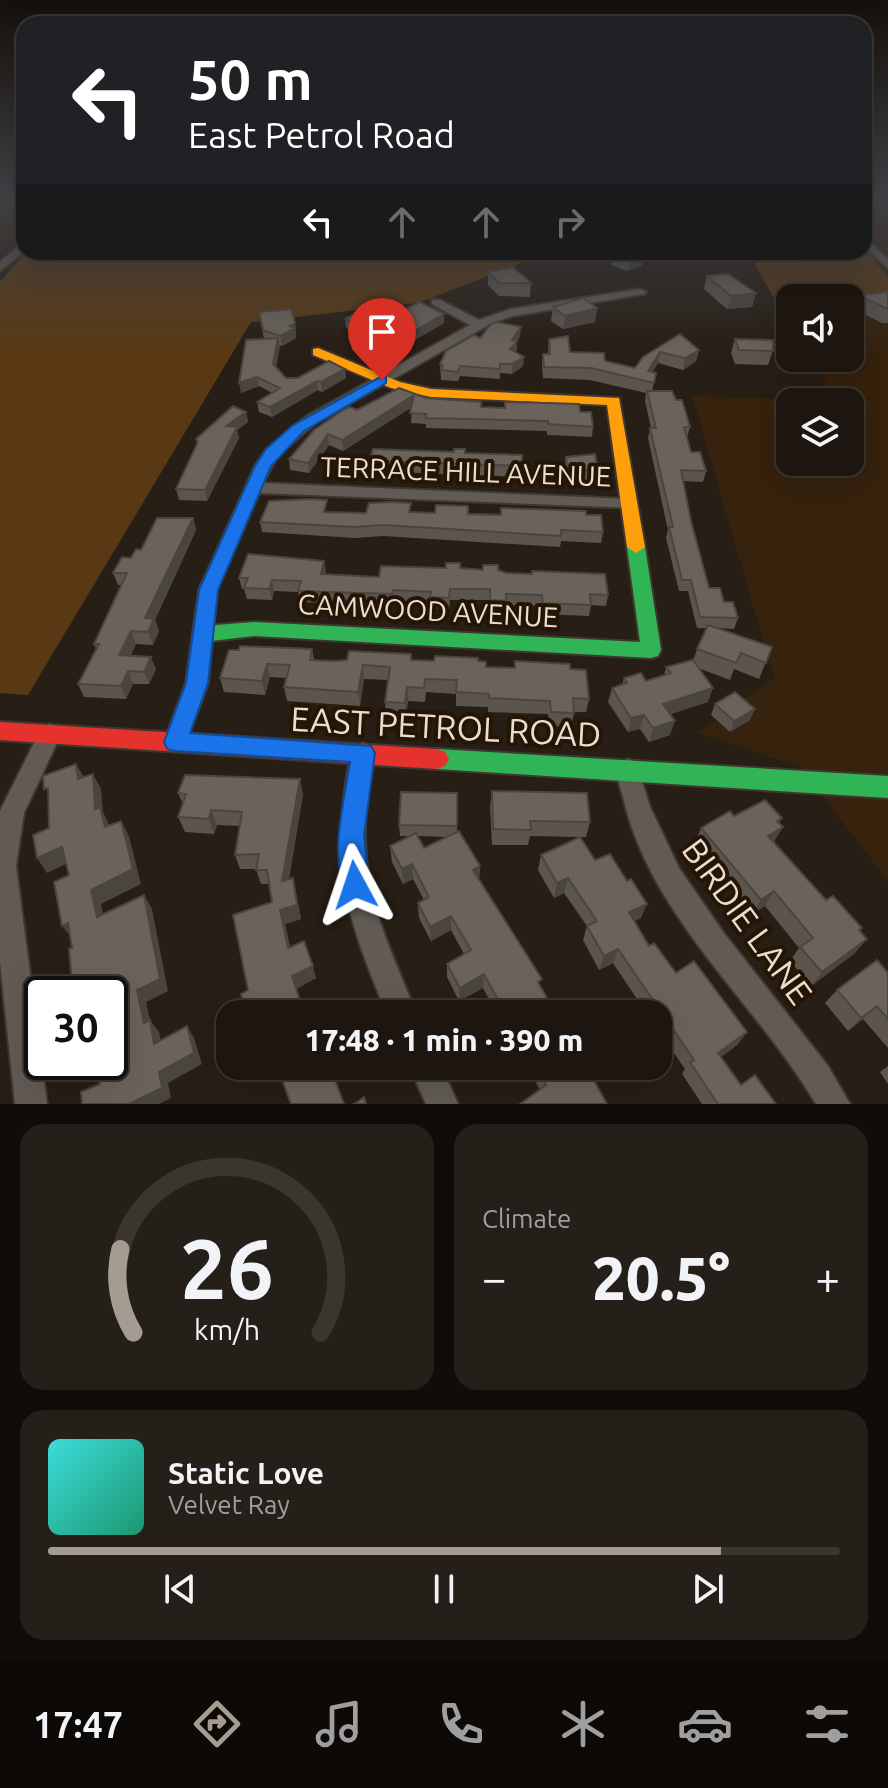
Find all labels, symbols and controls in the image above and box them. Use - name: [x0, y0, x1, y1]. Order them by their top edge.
- icon: left: [56, 48, 160, 152]
- text: 50 m: [188, 48, 313, 111]
- text: East Petrol Road: [188, 114, 455, 155]
- icon: left: [296, 200, 340, 244]
- icon: ahead: [380, 200, 424, 244]
- icon: ahead: [464, 200, 508, 244]
- icon: right: [548, 200, 592, 244]
- map controls: [776, 284, 864, 476]
- button: sound: [776, 284, 864, 372]
- pin: [348, 298, 416, 380]
- icon: arrive: [360, 310, 404, 354]
- button: layers: [776, 388, 864, 476]
- street label: TERRACE HILL AVENUE: [320, 450, 612, 492]
- street label: CAMWOOD AVENUE: [297, 588, 559, 632]
- street label: EAST PETROL ROAD: [290, 699, 602, 753]
- street label: BIRDIE LANE: [675, 831, 821, 1011]
- position arrow: [313, 843, 397, 927]
- speed limit sign: 30: [24, 976, 128, 1080]
- text: 17:48 · 1 min · 390 m: [305, 1023, 583, 1057]
- text: Climate: [482, 1204, 571, 1233]
- text: 26: [180, 1221, 274, 1315]
- text: 20.5°: [592, 1244, 730, 1311]
- text: −: [482, 1253, 507, 1302]
- text: +: [815, 1253, 840, 1302]
- text: km/h: [194, 1313, 260, 1345]
- text: Static Love: [168, 1456, 324, 1490]
- text: Velvet Ray: [168, 1490, 290, 1519]
- icon: previous: [158, 1567, 202, 1611]
- icon: pause: [422, 1567, 466, 1611]
- icon: next: [686, 1567, 730, 1611]
- icon: directions: [189, 1696, 245, 1752]
- icon: music: [311, 1696, 367, 1752]
- icon: phone: [433, 1696, 489, 1752]
- icon: climate: [555, 1696, 611, 1752]
- icon: car: [677, 1696, 733, 1752]
- icon: filters: [799, 1696, 855, 1752]
- text: 17:47: [33, 1704, 123, 1745]

